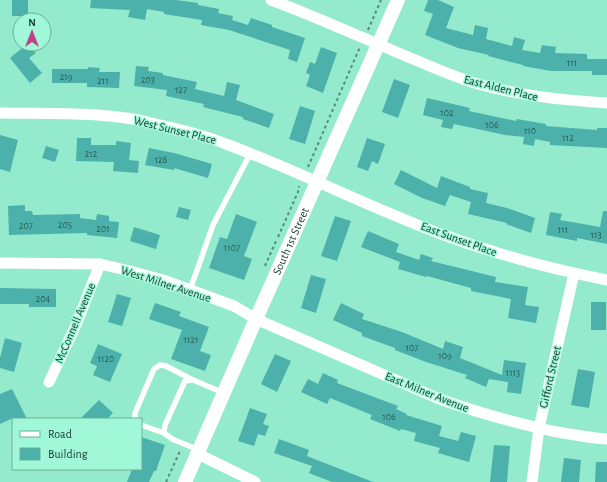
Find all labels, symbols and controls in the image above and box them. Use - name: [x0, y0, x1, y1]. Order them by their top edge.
- north arrow: [12, 12, 52, 52]
- text: N: [28, 17, 36, 28]
- house number: 111: [567, 58, 577, 68]
- house number: 219: [60, 72, 73, 82]
- street label: East Alden Place: [463, 73, 539, 103]
- house number: 203: [141, 75, 155, 85]
- house number: 211: [97, 76, 109, 86]
- house number: 127: [175, 85, 187, 95]
- house number: 102: [440, 108, 454, 118]
- street label: West Sunset Place: [133, 114, 217, 146]
- house number: 106: [485, 120, 499, 130]
- house number: 110: [524, 126, 536, 136]
- house number: 112: [562, 133, 574, 143]
- house number: 212: [85, 149, 98, 159]
- house number: 128: [155, 155, 168, 165]
- street label: South 1st Street: [270, 206, 311, 277]
- house number: 205: [58, 220, 72, 230]
- street label: East Sunset Place: [419, 220, 499, 258]
- house number: 207: [19, 221, 33, 231]
- house number: 201: [96, 224, 110, 234]
- house number: 111: [558, 225, 568, 235]
- house number: 113: [591, 230, 602, 240]
- house number: 1107: [224, 243, 240, 253]
- street label: West Milner Avenue: [120, 264, 212, 304]
- street label: McConnell Avenue: [53, 281, 97, 365]
- house number: 204: [36, 294, 51, 304]
- house number: 1121: [184, 335, 198, 345]
- house number: 107: [406, 343, 418, 353]
- street label: Gifford Street: [537, 345, 563, 409]
- house number: 109: [438, 351, 452, 361]
- house number: 1120: [98, 354, 114, 364]
- house number: 1113: [506, 368, 520, 378]
- street label: East Milner Avenue: [383, 370, 471, 414]
- house number: 106: [382, 412, 396, 422]
- legend: [12, 418, 142, 470]
- text: Road: [48, 428, 72, 440]
- text: Building: [48, 448, 88, 460]

